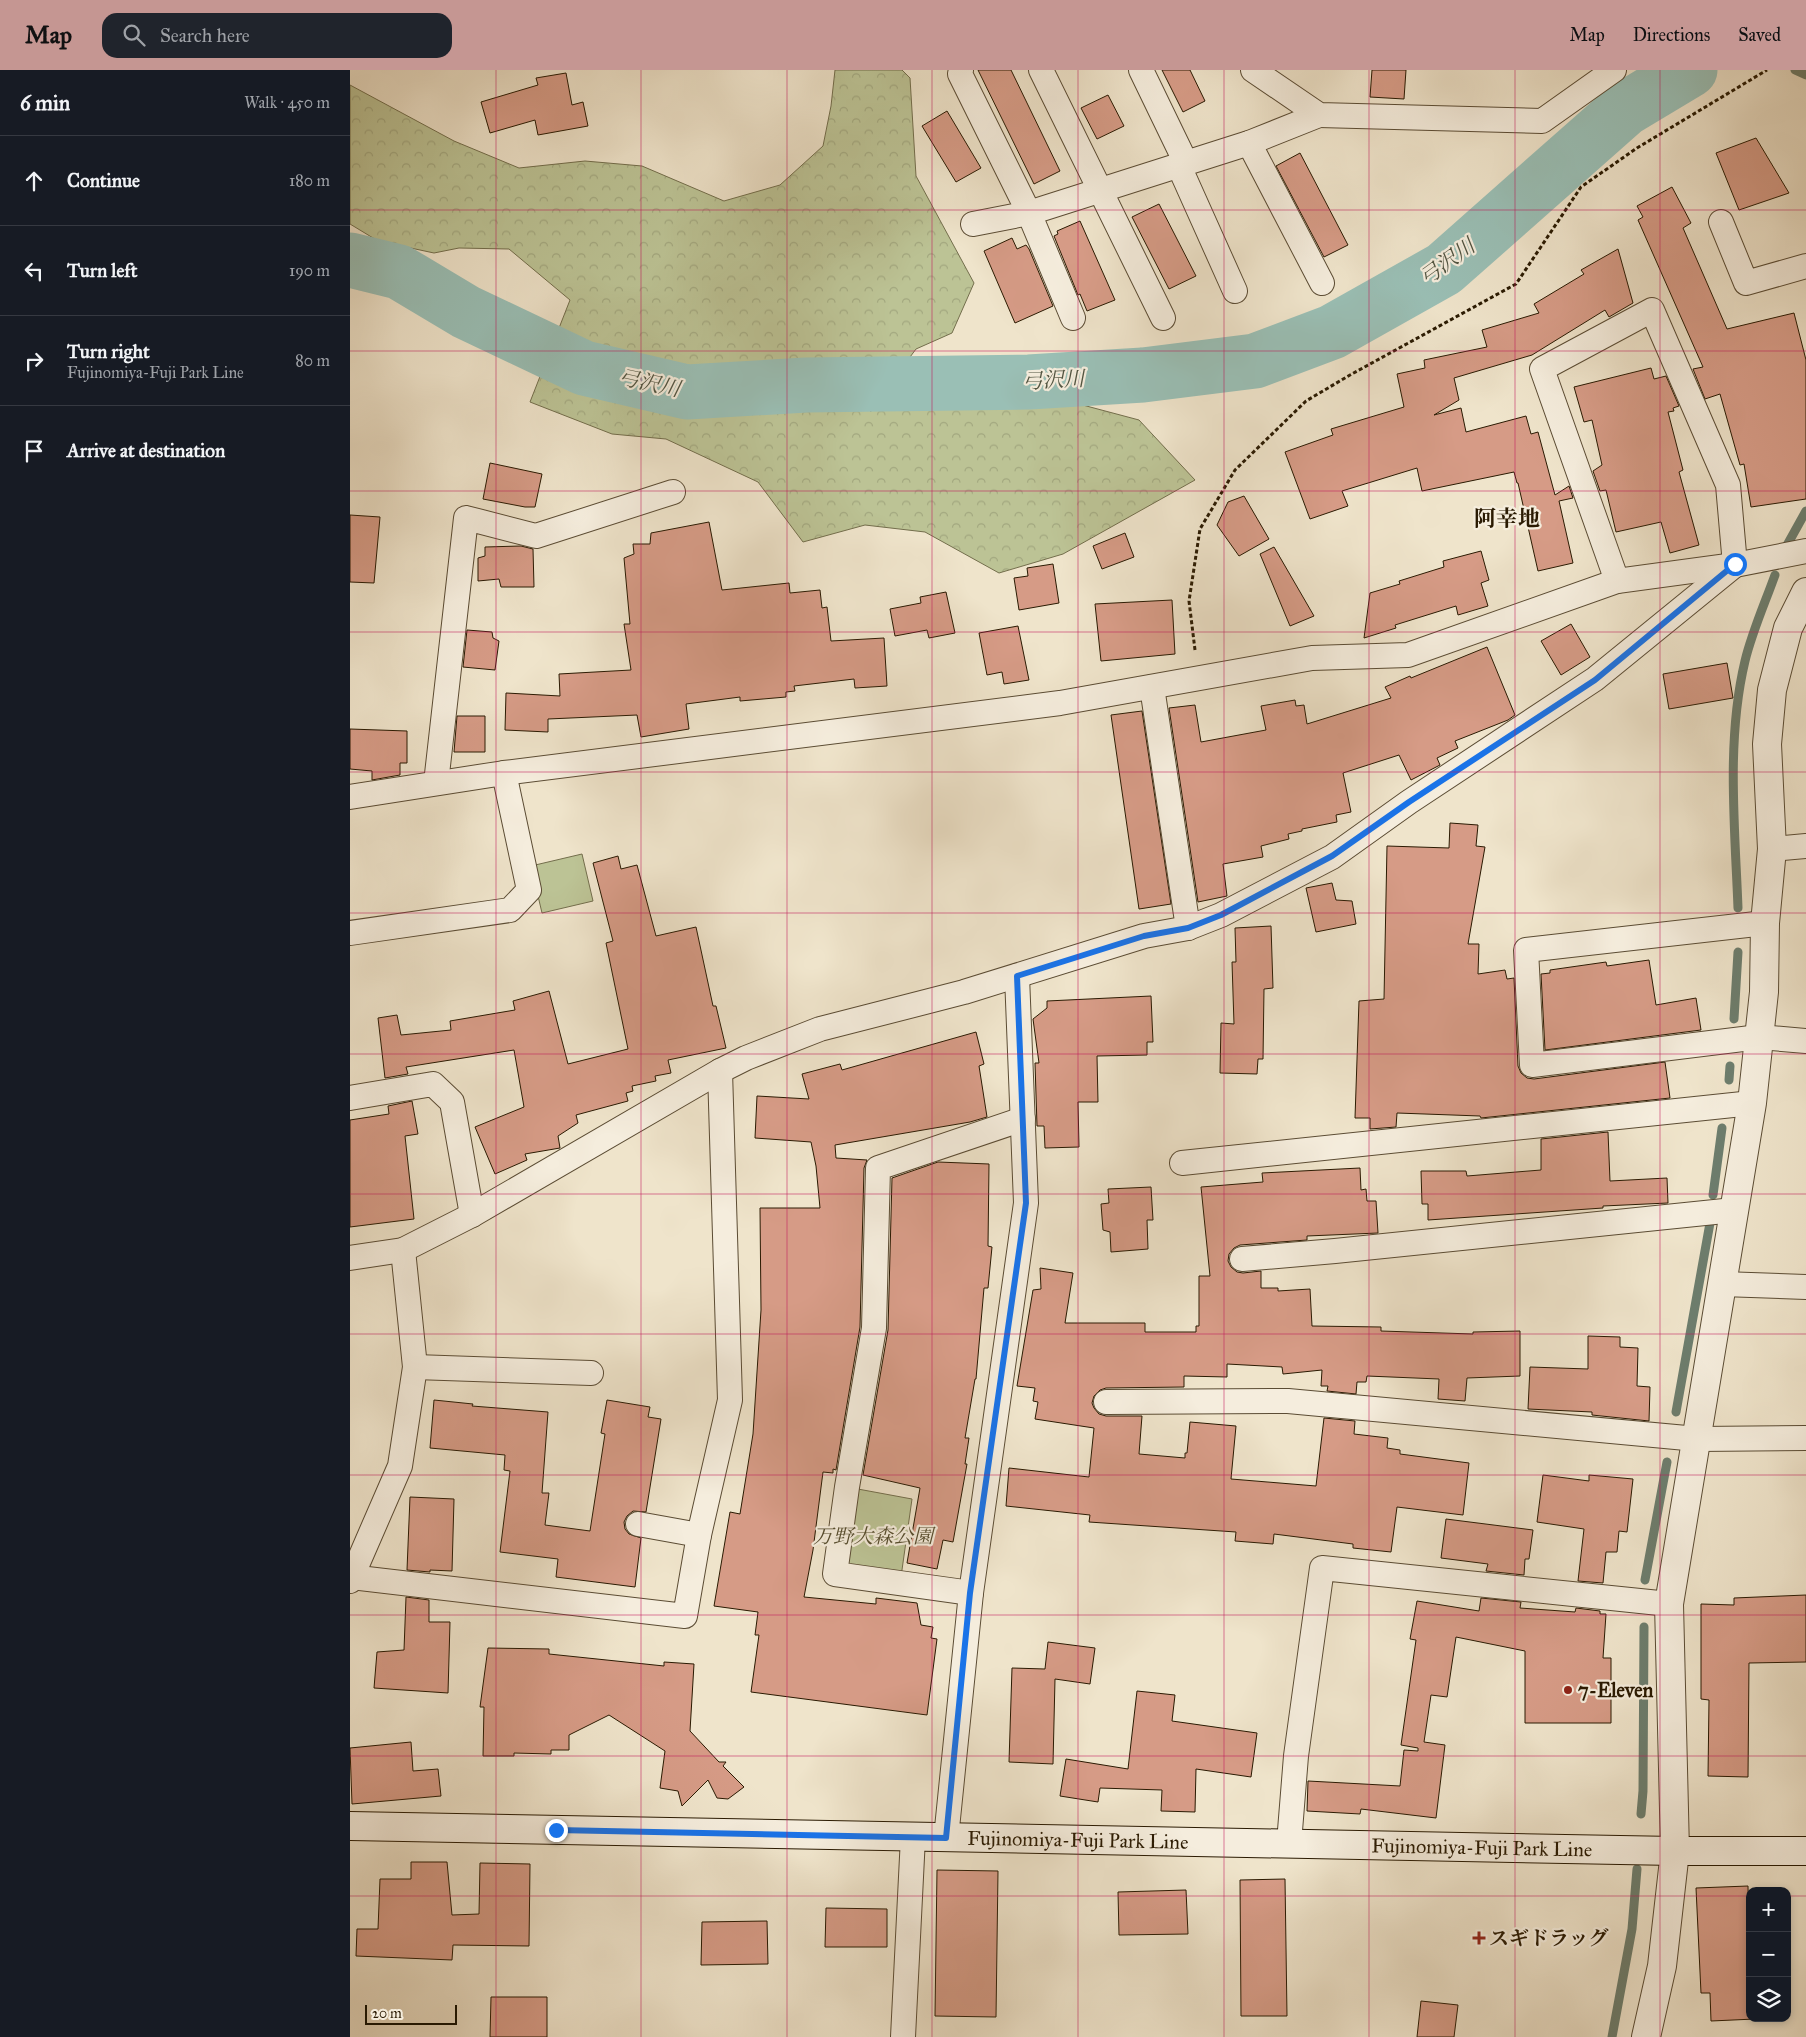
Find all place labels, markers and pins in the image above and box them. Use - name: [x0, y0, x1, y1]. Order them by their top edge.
- place label: 7-Eleven: [1578, 1678, 1653, 1702]
- marker: 7-Eleven: [1562, 1684, 1574, 1696]
- place label: スギドラッグ: [1489, 1926, 1609, 1950]
- marker: スギドラッグ: [1473, 1932, 1485, 1944]

